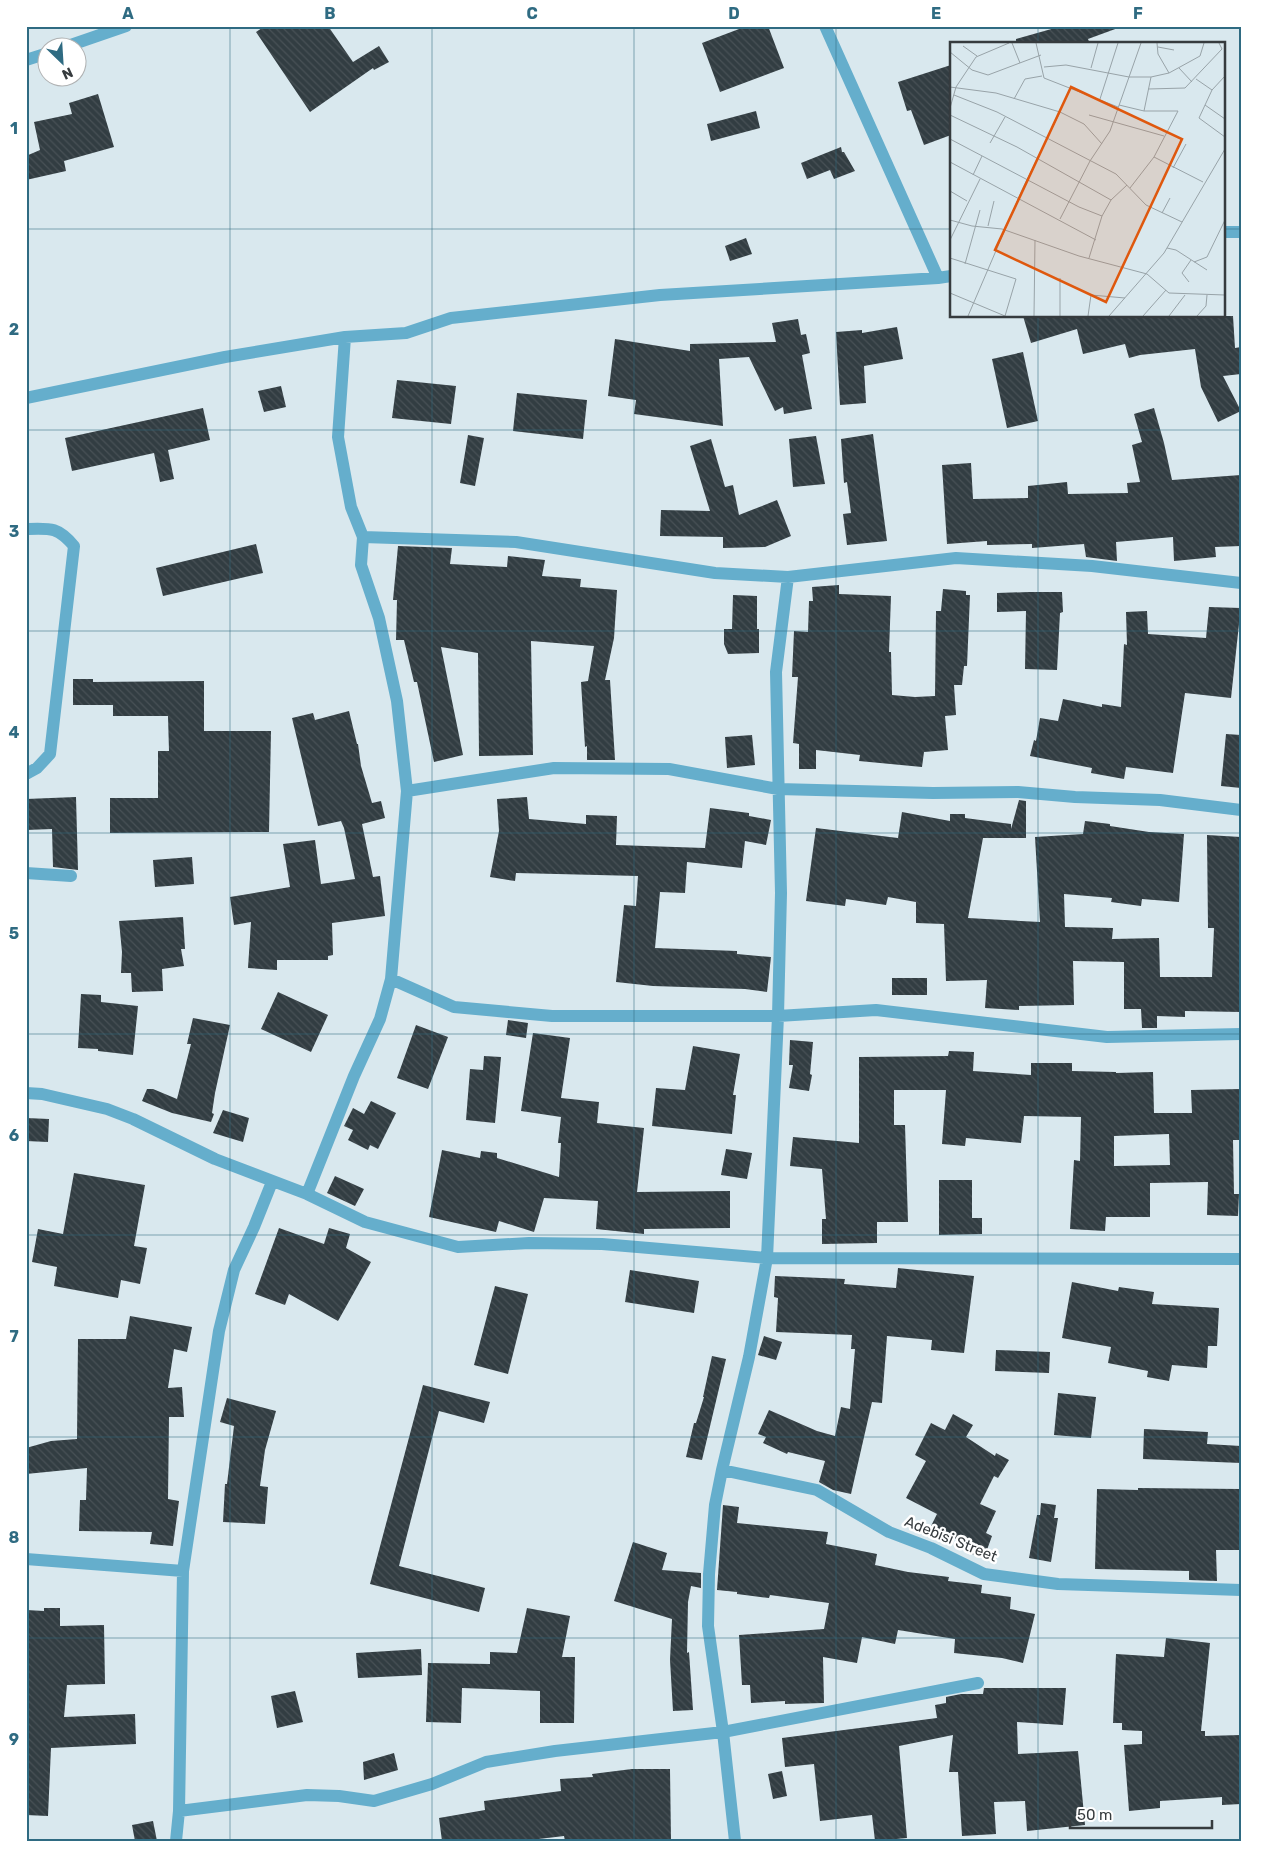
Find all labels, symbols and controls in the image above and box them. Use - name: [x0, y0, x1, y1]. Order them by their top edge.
- text: A: [122, 4, 134, 23]
- text: B: [324, 4, 336, 23]
- text: C: [526, 4, 538, 23]
- text: D: [728, 4, 740, 23]
- text: E: [931, 4, 941, 23]
- text: F: [1133, 4, 1143, 23]
- north arrow: [38, 38, 88, 88]
- inset map: [950, 42, 1224, 318]
- text: N: [59, 63, 75, 83]
- text: 1: [10, 119, 18, 138]
- text: 2: [9, 320, 19, 339]
- text: 3: [9, 522, 19, 541]
- text: 4: [9, 723, 20, 742]
- text: 5: [9, 924, 19, 943]
- text: 6: [9, 1126, 19, 1145]
- text: 7: [9, 1327, 19, 1346]
- street label: Adebisi Street: [902, 1512, 1000, 1566]
- text: 8: [9, 1528, 20, 1547]
- text: 9: [9, 1730, 19, 1749]
- scale bar: [1070, 1797, 1212, 1829]
- text: 50 m: [1077, 1806, 1112, 1824]

